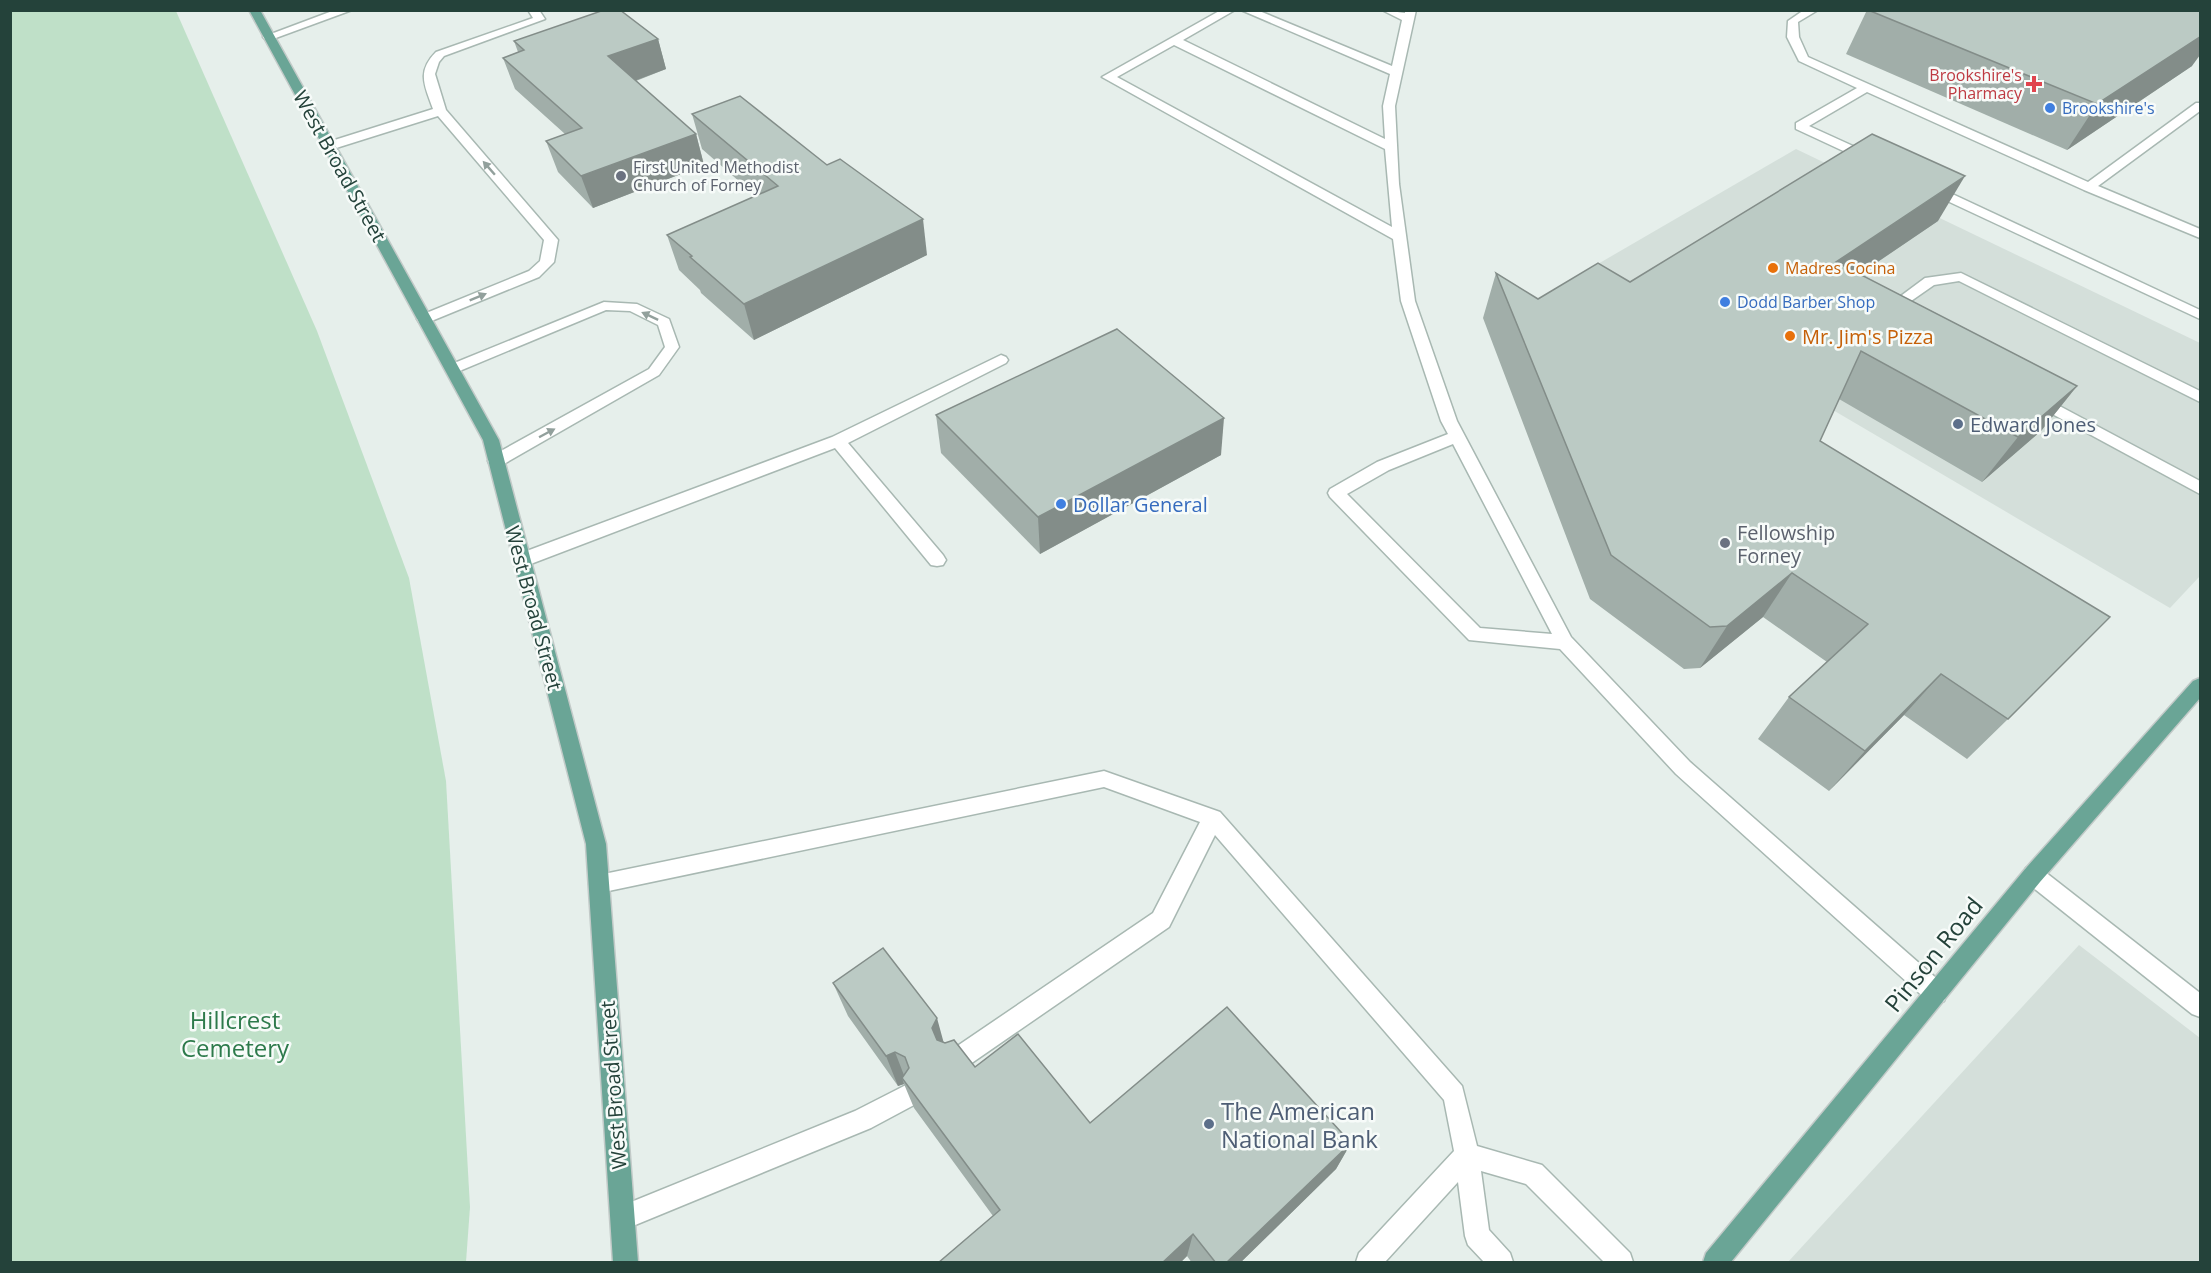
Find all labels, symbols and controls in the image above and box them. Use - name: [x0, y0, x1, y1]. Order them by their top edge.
- place label: Brookshire's Pharmacy: [1929, 64, 2023, 104]
- marker: Brookshire's Pharmacy: [2027, 77, 2041, 91]
- street label: West Broad Street: [287, 86, 393, 246]
- place label: Brookshire's: [2062, 97, 2155, 119]
- marker: Brookshire's: [2043, 101, 2057, 115]
- place label: First United Methodist Church of Forney: [633, 156, 799, 196]
- one-way arrow: [483, 160, 496, 176]
- marker: First United Methodist Church of Forney: [614, 169, 628, 183]
- place label: Madres Cocina: [1785, 257, 1895, 279]
- marker: Madres Cocina: [1766, 261, 1780, 275]
- place label: Dodd Barber Shop: [1737, 291, 1875, 313]
- one-way arrow: [469, 292, 487, 301]
- marker: Dodd Barber Shop: [1718, 295, 1732, 309]
- one-way arrow: [641, 311, 658, 320]
- place label: Mr. Jim's Pizza: [1802, 323, 1934, 350]
- marker: Mr. Jim's Pizza: [1783, 329, 1797, 343]
- place label: Edward Jones: [1970, 411, 2096, 438]
- marker: Edward Jones: [1951, 417, 1965, 431]
- one-way arrow: [539, 428, 556, 438]
- place label: Dollar General: [1073, 491, 1208, 518]
- marker: Dollar General: [1054, 497, 1068, 511]
- place label: Fellowship Forney: [1737, 519, 1835, 569]
- street label: West Broad Street: [499, 523, 569, 693]
- marker: Fellowship Forney: [1718, 536, 1732, 550]
- street label: Pinson Road: [1876, 889, 1990, 1019]
- street label: West Broad Street: [594, 1000, 632, 1170]
- park label: Hillcrest Cemetery: [181, 1003, 290, 1064]
- place label: The American National Bank: [1221, 1094, 1378, 1155]
- marker: The American National Bank: [1202, 1117, 1216, 1131]

